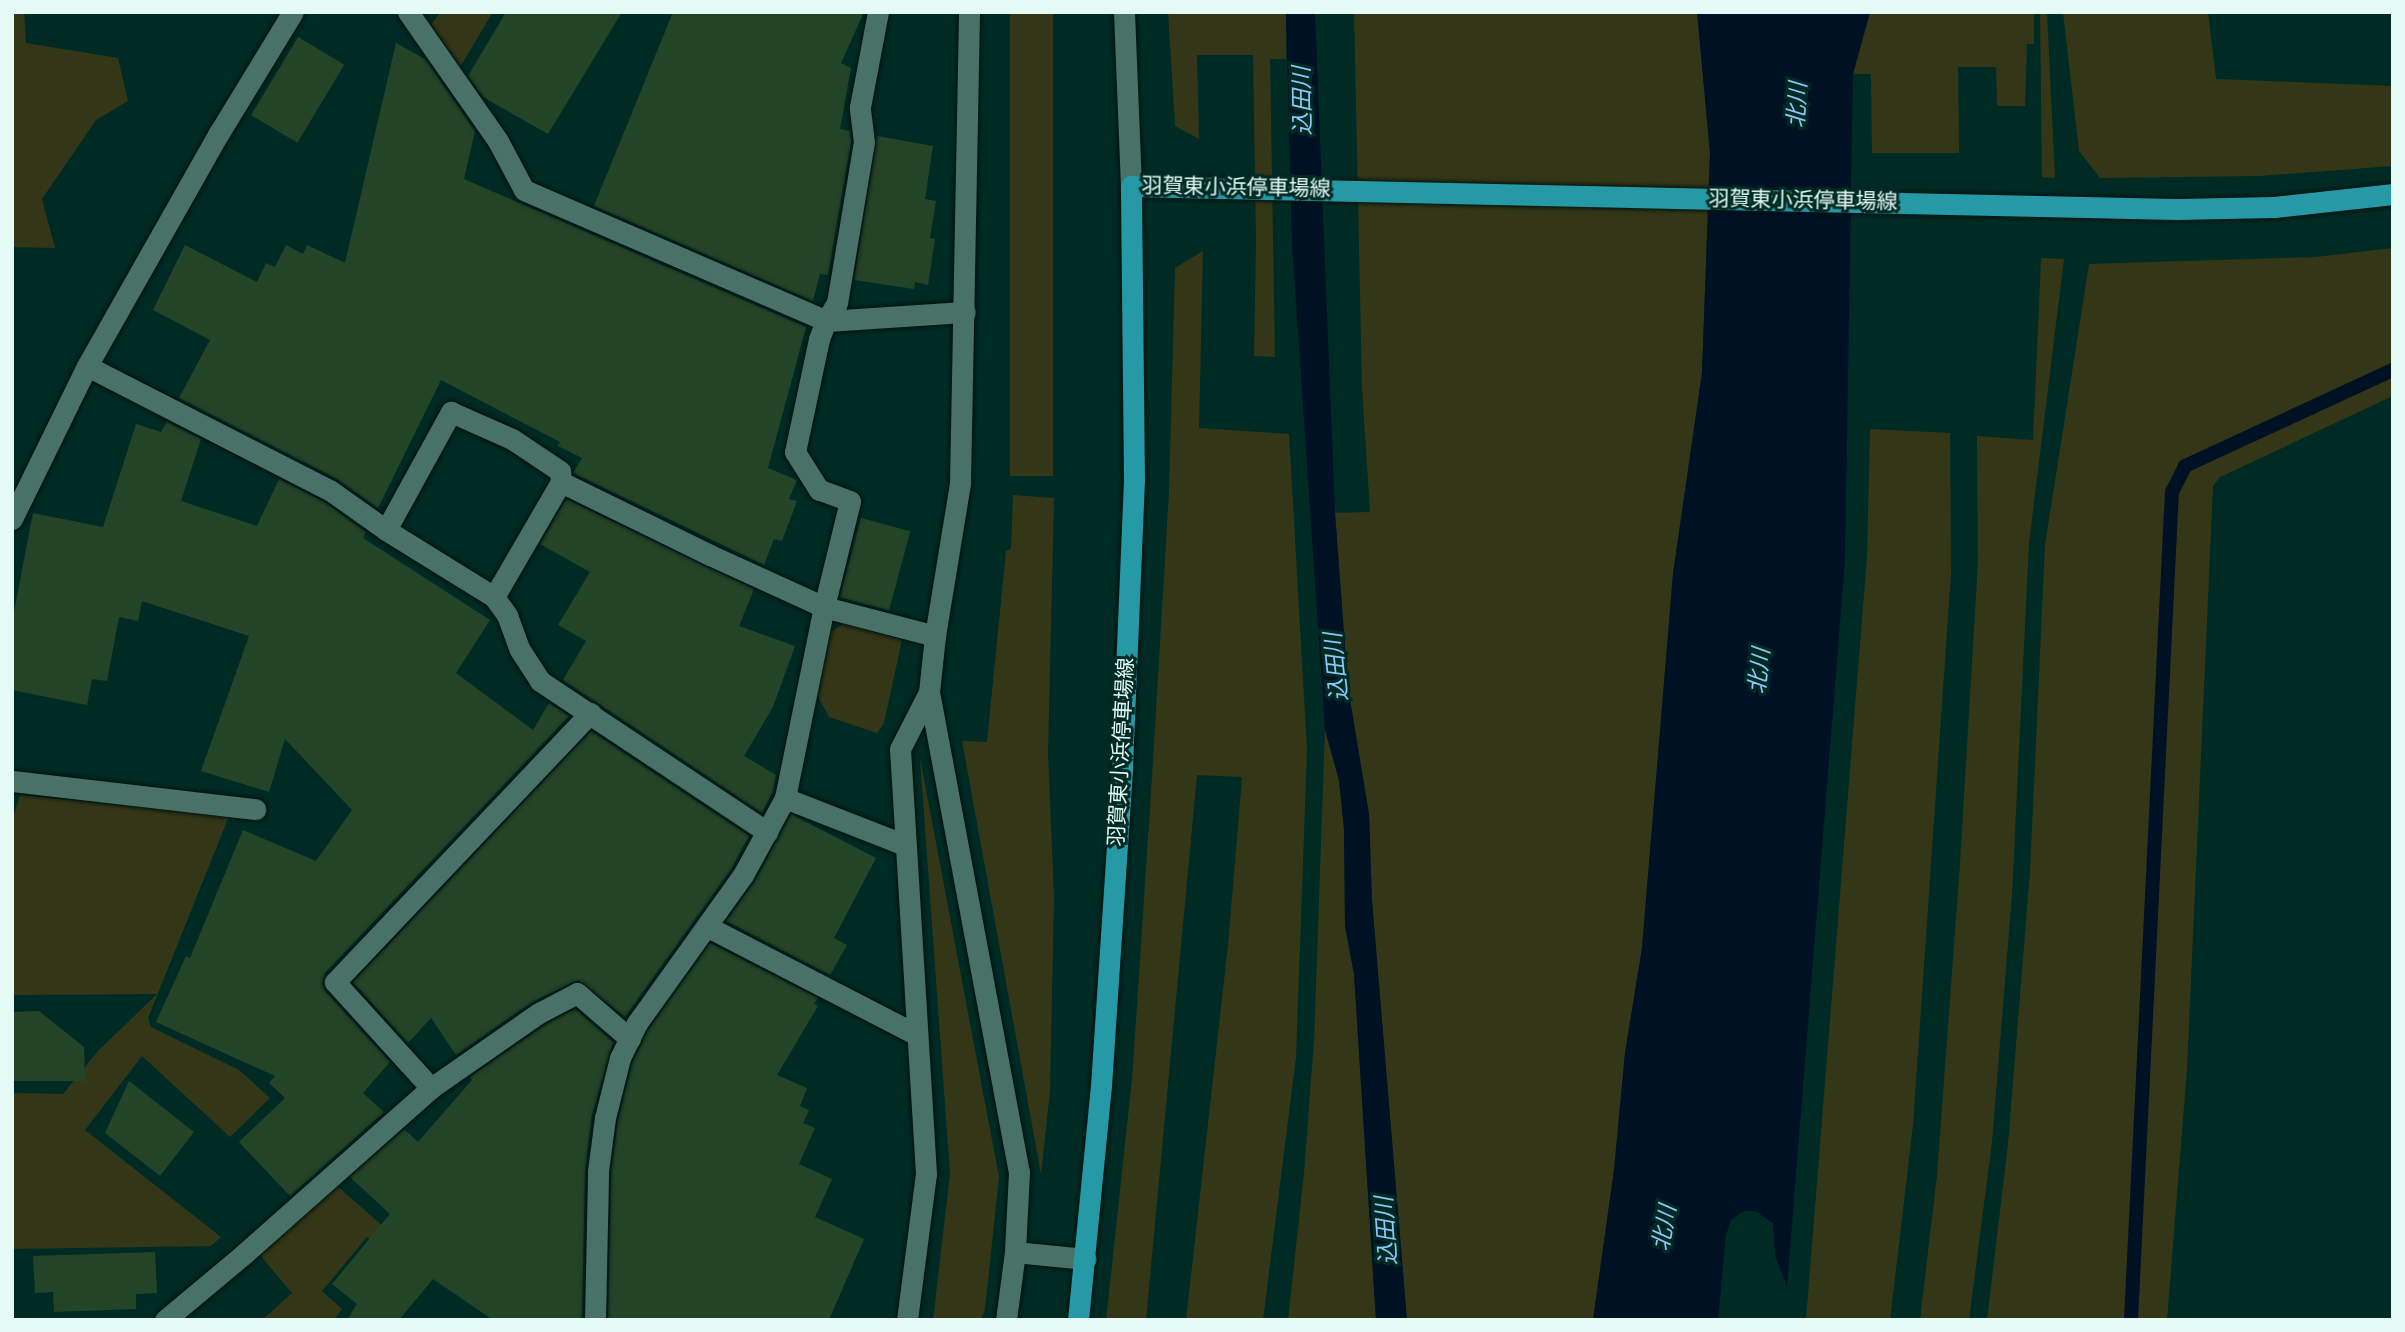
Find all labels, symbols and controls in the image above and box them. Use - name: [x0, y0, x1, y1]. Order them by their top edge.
- water label: 込田川: [1288, 66, 1316, 136]
- water label: 北川: [1782, 81, 1812, 129]
- street label: 羽賀東小浜停車場線: [1141, 173, 1331, 201]
- street label: 羽賀東小浜停車場線: [1708, 186, 1898, 214]
- water label: 込田川: [1319, 631, 1353, 703]
- water label: 北川: [1743, 647, 1775, 695]
- street label: 羽賀東小浜停車場線: [1103, 657, 1139, 847]
- water label: 込田川: [1370, 1196, 1402, 1266]
- water label: 北川: [1646, 1203, 1682, 1253]

